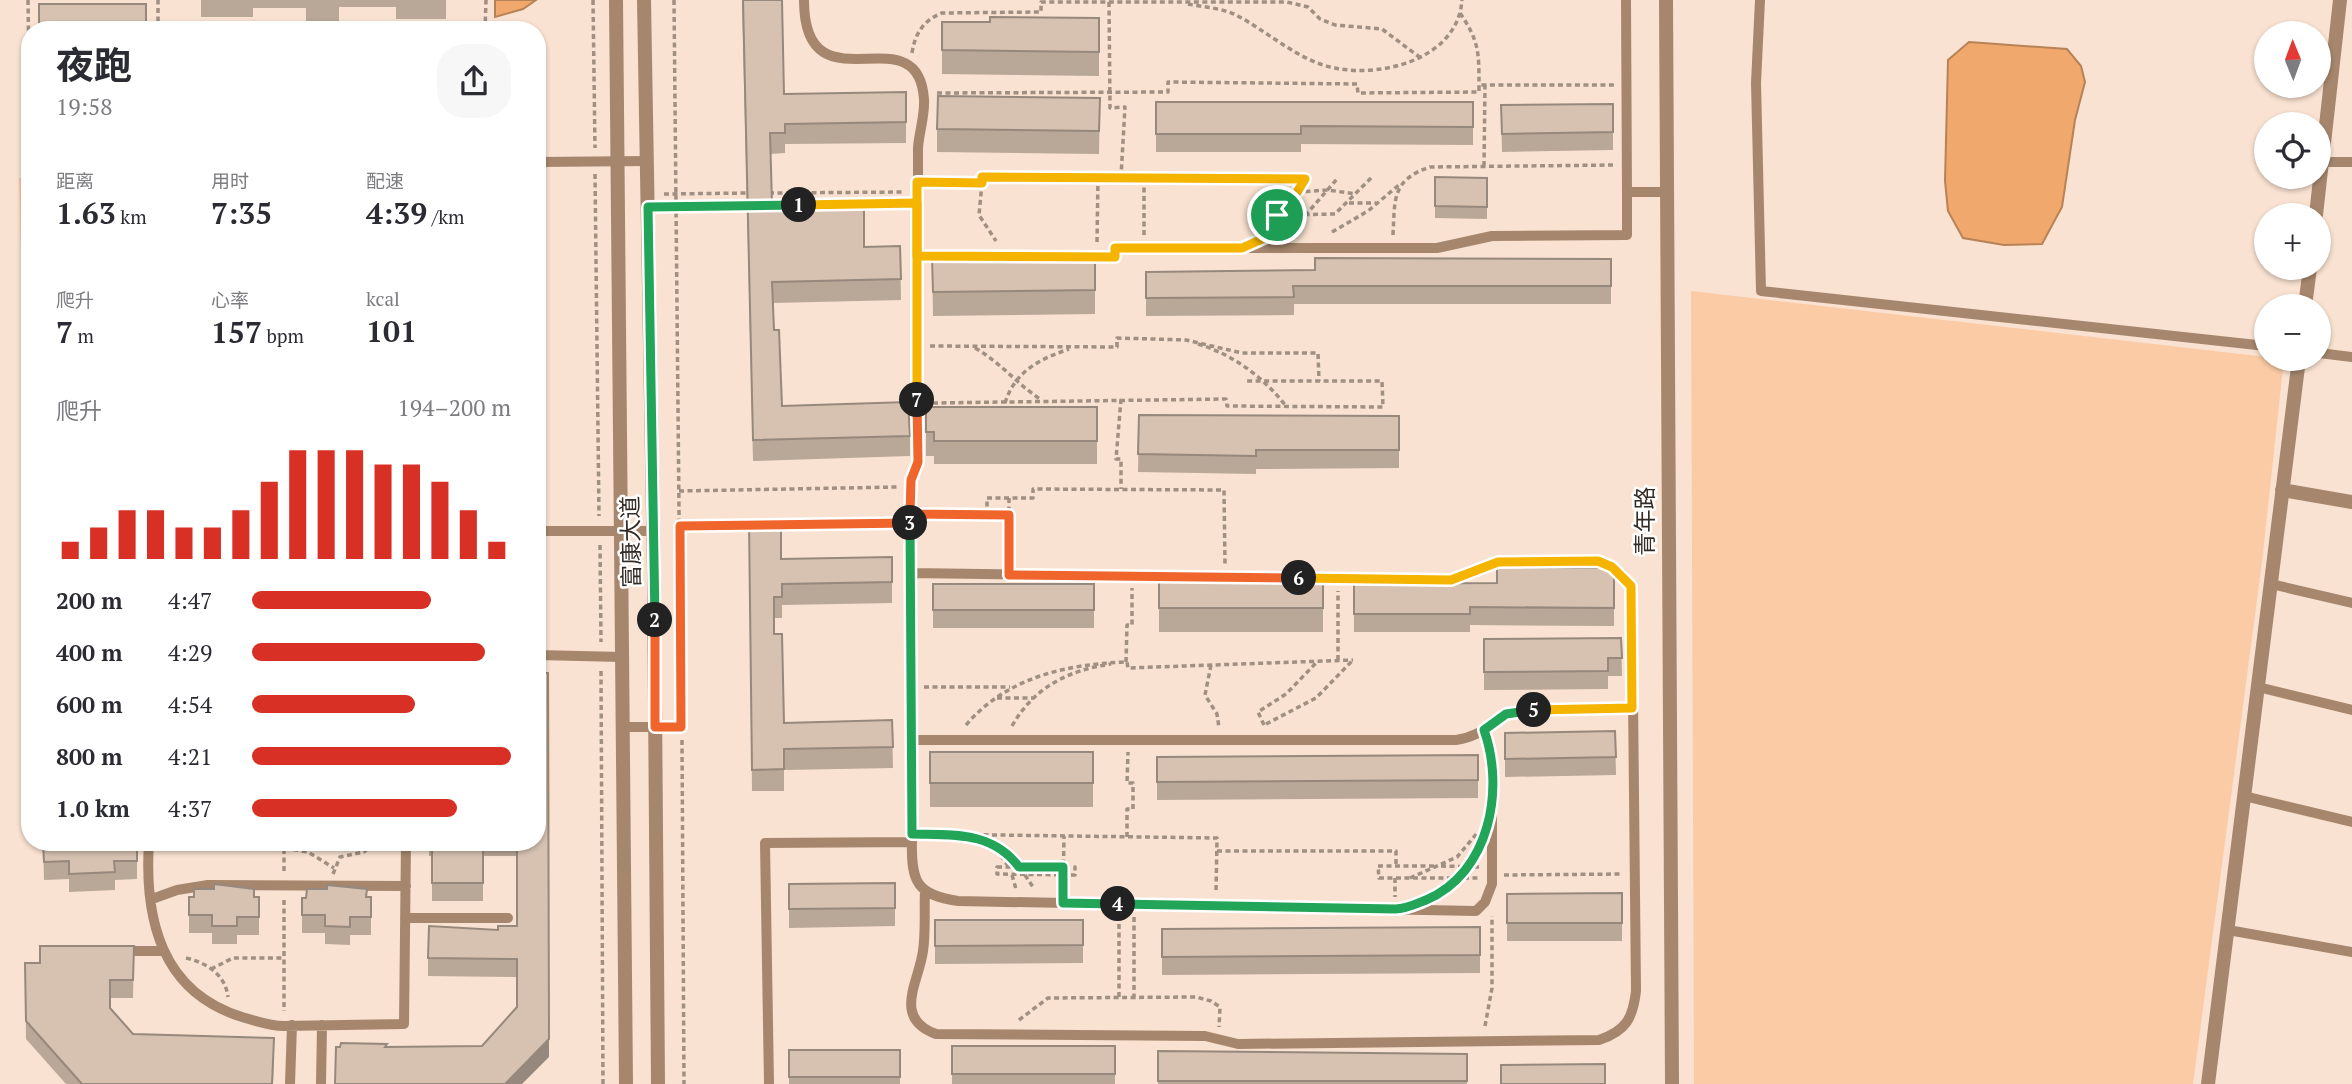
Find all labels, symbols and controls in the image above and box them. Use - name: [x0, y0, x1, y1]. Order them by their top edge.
- north arrow: [2254, 21, 2331, 98]
- map controls: [2254, 21, 2331, 371]
- text: 夜跑: [56, 40, 132, 90]
- button: share: [437, 44, 511, 118]
- text: 19:58: [56, 91, 113, 122]
- button: locate: [2254, 112, 2331, 189]
- text: 距离: [56, 168, 94, 193]
- text: 用时: [211, 168, 249, 193]
- text: 配速: [366, 168, 404, 193]
- pin: [1247, 185, 1307, 245]
- pin: 1: [782, 188, 816, 222]
- text: 1: [793, 192, 804, 217]
- text: 1.63: [56, 193, 116, 233]
- text: 7:35: [211, 193, 272, 233]
- text: 4:39: [366, 193, 427, 233]
- icon: arrive: [1258, 196, 1296, 234]
- button: +: [2254, 203, 2331, 280]
- text: km: [116, 204, 147, 229]
- text: /km: [427, 204, 465, 229]
- text: kcal: [366, 286, 400, 311]
- text: 爬升: [56, 287, 94, 312]
- text: 心率: [211, 287, 249, 312]
- button: −: [2254, 294, 2331, 371]
- text: 101: [366, 311, 417, 351]
- text: 7: [56, 312, 73, 352]
- text: 157: [211, 312, 262, 352]
- text: m: [73, 323, 94, 348]
- text: bpm: [262, 323, 304, 348]
- pin: 7: [900, 382, 934, 418]
- text: 7: [911, 387, 922, 412]
- text: 194–200 m: [398, 392, 511, 423]
- text: 爬升: [56, 395, 102, 426]
- street label: 青年路: [1629, 487, 1660, 556]
- street label: 富康大道: [614, 496, 647, 588]
- pin: 3: [892, 505, 928, 540]
- text: 3: [904, 510, 915, 535]
- pin: 6: [1282, 560, 1316, 596]
- text: 6: [1293, 565, 1304, 590]
- text: 200 m: [56, 585, 122, 616]
- text: 4:47: [168, 585, 212, 616]
- pin: 2: [638, 602, 672, 638]
- text: 2: [649, 607, 660, 632]
- text: 400 m: [56, 637, 122, 668]
- text: 4:29: [168, 637, 212, 668]
- text: 600 m: [56, 689, 122, 720]
- text: 4:54: [168, 689, 212, 720]
- pin: 5: [1516, 692, 1552, 728]
- text: 5: [1528, 697, 1539, 722]
- text: 800 m: [56, 741, 122, 772]
- text: 4:21: [168, 741, 212, 772]
- text: 1.0 km: [56, 793, 130, 824]
- text: 4:37: [168, 793, 212, 824]
- pin: 4: [1100, 886, 1136, 922]
- text: 4: [1112, 891, 1123, 916]

